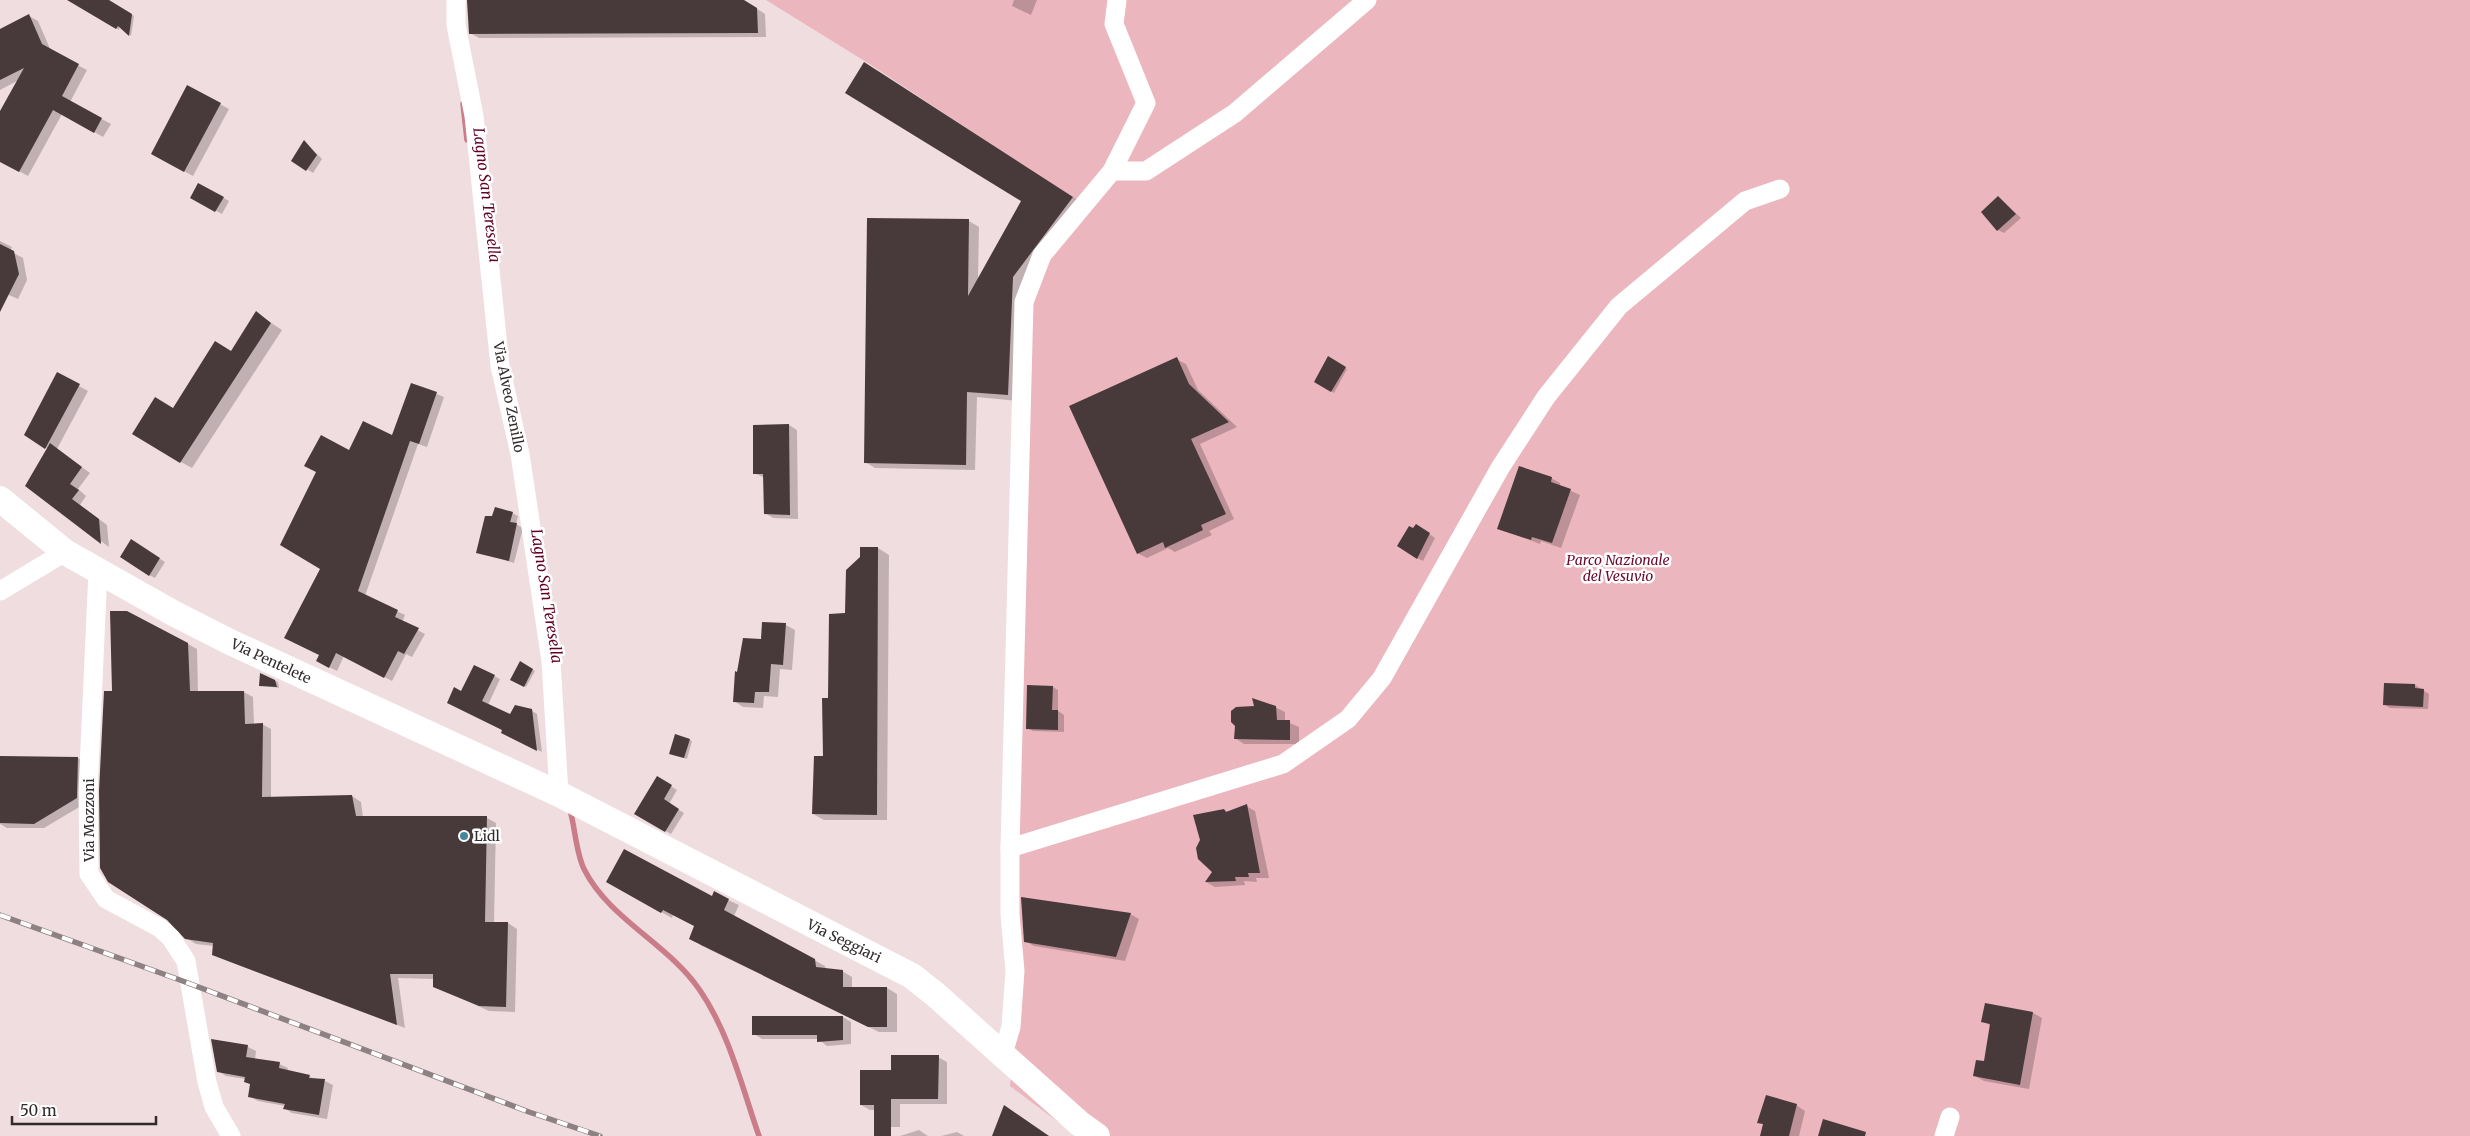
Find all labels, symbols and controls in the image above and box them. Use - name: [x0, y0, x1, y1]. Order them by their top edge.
- water label: Lagno San Teresella: [469, 126, 505, 264]
- street label: Via Alveo Zenillo: [489, 339, 529, 454]
- water label: Lagno San Teresella: [527, 527, 567, 665]
- park label: Parco Nazionale del Vesuvio: [1566, 551, 1670, 585]
- street label: Via Pentelete: [227, 634, 314, 687]
- street label: Via Mozzoni: [80, 778, 98, 863]
- place label: Lidl: [474, 827, 501, 845]
- marker: Lidl: [458, 830, 470, 842]
- street label: Via Seggiari: [803, 915, 885, 967]
- scale bar: [12, 1094, 156, 1126]
- text: 50 m: [20, 1101, 57, 1120]

